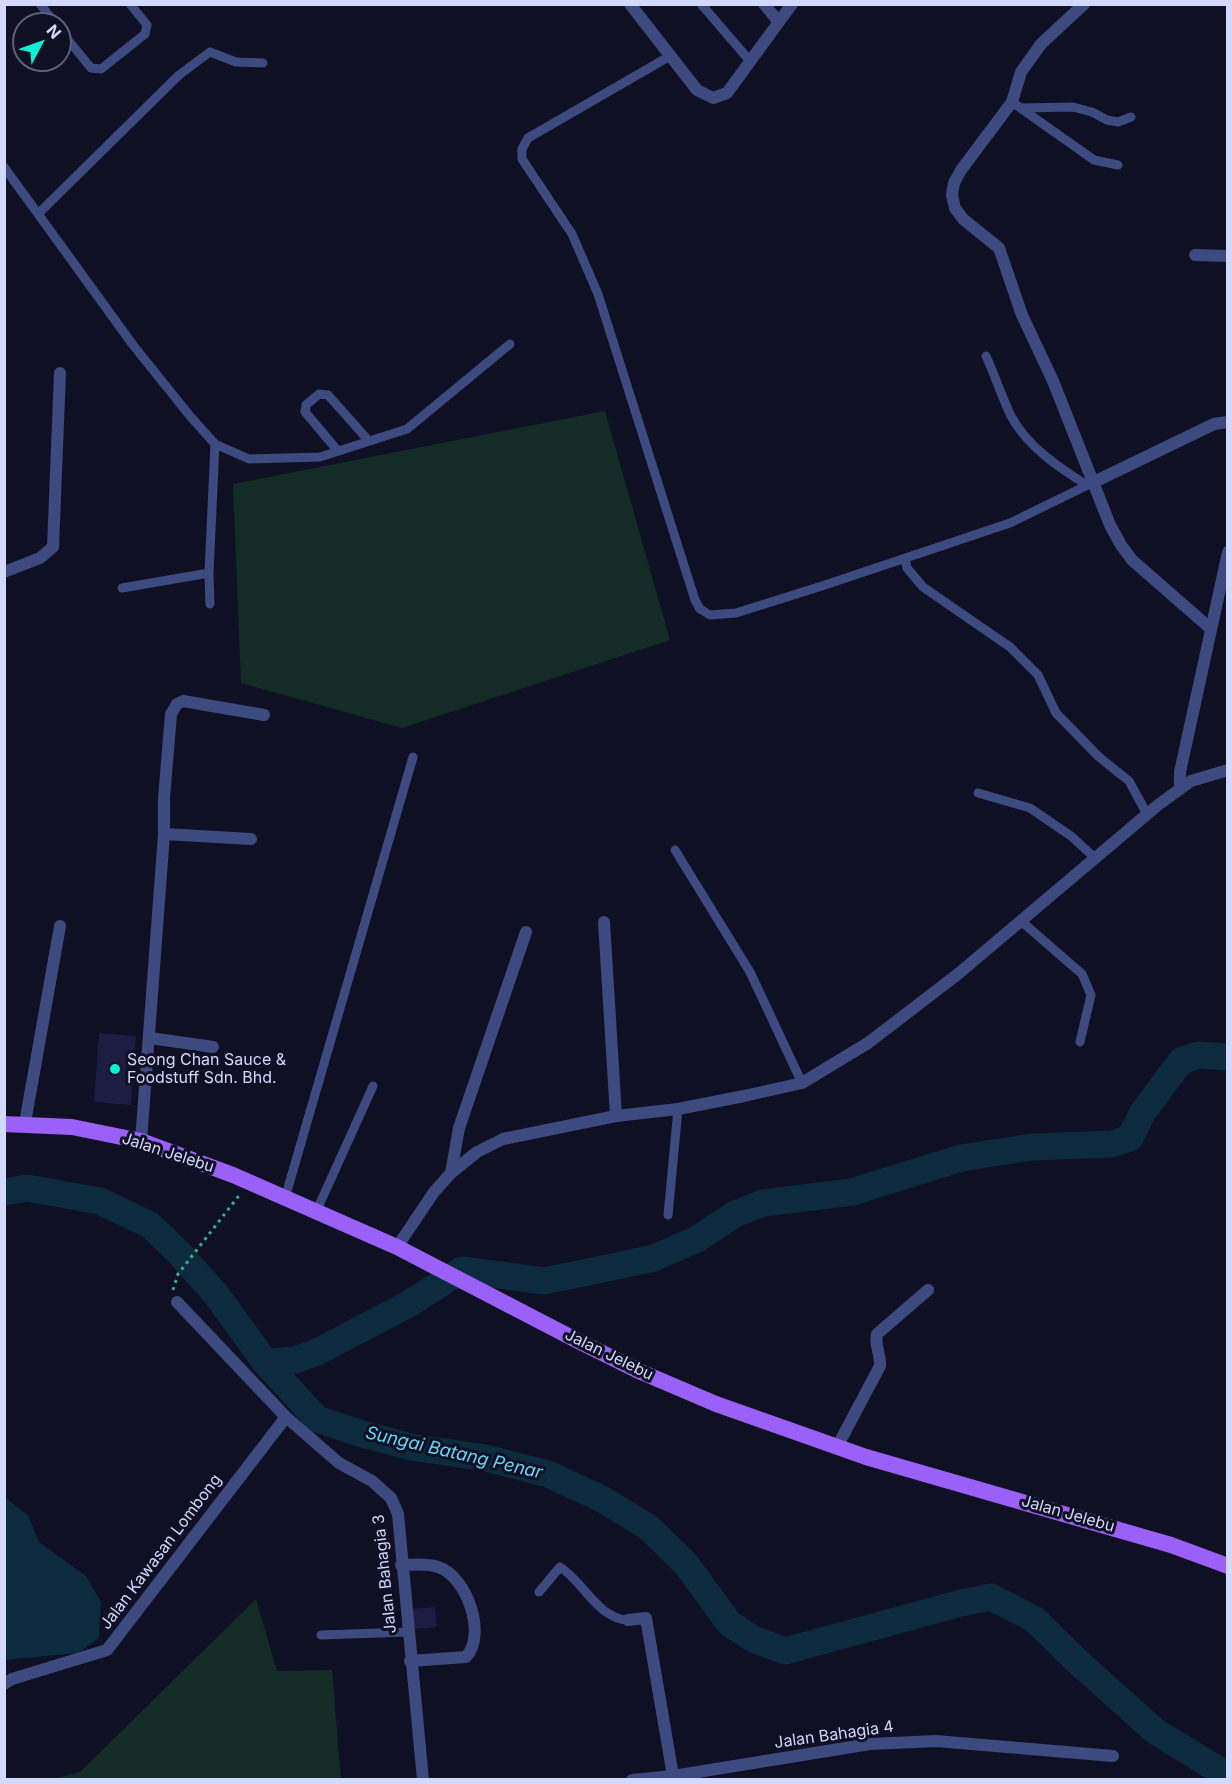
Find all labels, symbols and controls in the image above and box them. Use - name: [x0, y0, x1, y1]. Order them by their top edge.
- north arrow: [12, 12, 72, 72]
- text: N: [43, 20, 66, 43]
- place label: Seong Chan Sauce & Foodstuff Sdn. Bhd.: [127, 1050, 286, 1088]
- marker: Seong Chan Sauce & Foodstuff Sdn. Bhd.: [108, 1062, 122, 1076]
- street label: Jalan Jelebu: [119, 1129, 217, 1177]
- street label: Jalan Jelebu: [562, 1325, 656, 1385]
- water label: Sungai Batang Penar: [363, 1422, 545, 1484]
- street label: Jalan Kawasan Lombong: [96, 1471, 226, 1633]
- street label: Jalan Jelebu: [1019, 1492, 1117, 1536]
- street label: Jalan Bahagia 3: [369, 1513, 401, 1635]
- street label: Jalan Bahagia 4: [773, 1717, 895, 1753]

